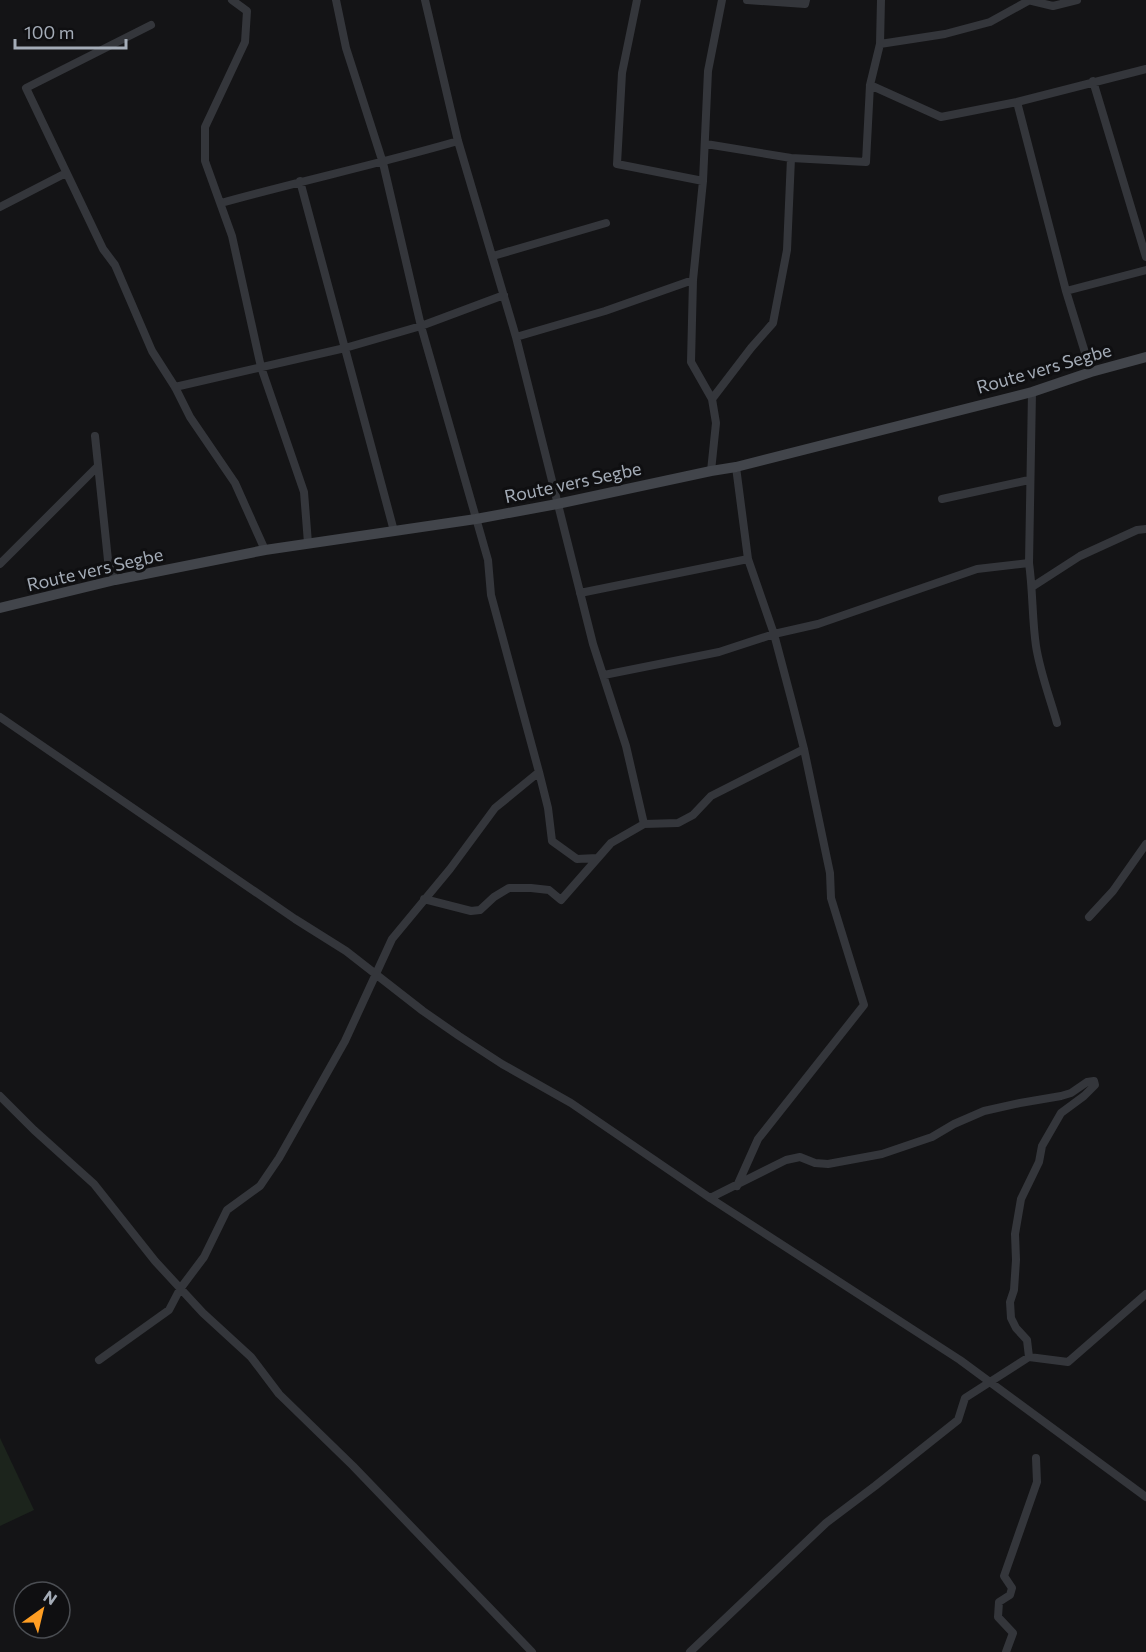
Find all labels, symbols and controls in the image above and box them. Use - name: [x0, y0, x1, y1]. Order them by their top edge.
- scale bar: [15, 12, 126, 50]
- text: 100 m: [24, 21, 74, 43]
- street label: Route vers Segbe: [974, 338, 1114, 398]
- street label: Route vers Segbe: [502, 457, 643, 507]
- street label: Route vers Segbe: [24, 543, 165, 595]
- north arrow: [12, 1580, 72, 1640]
- text: N: [40, 1586, 61, 1608]

